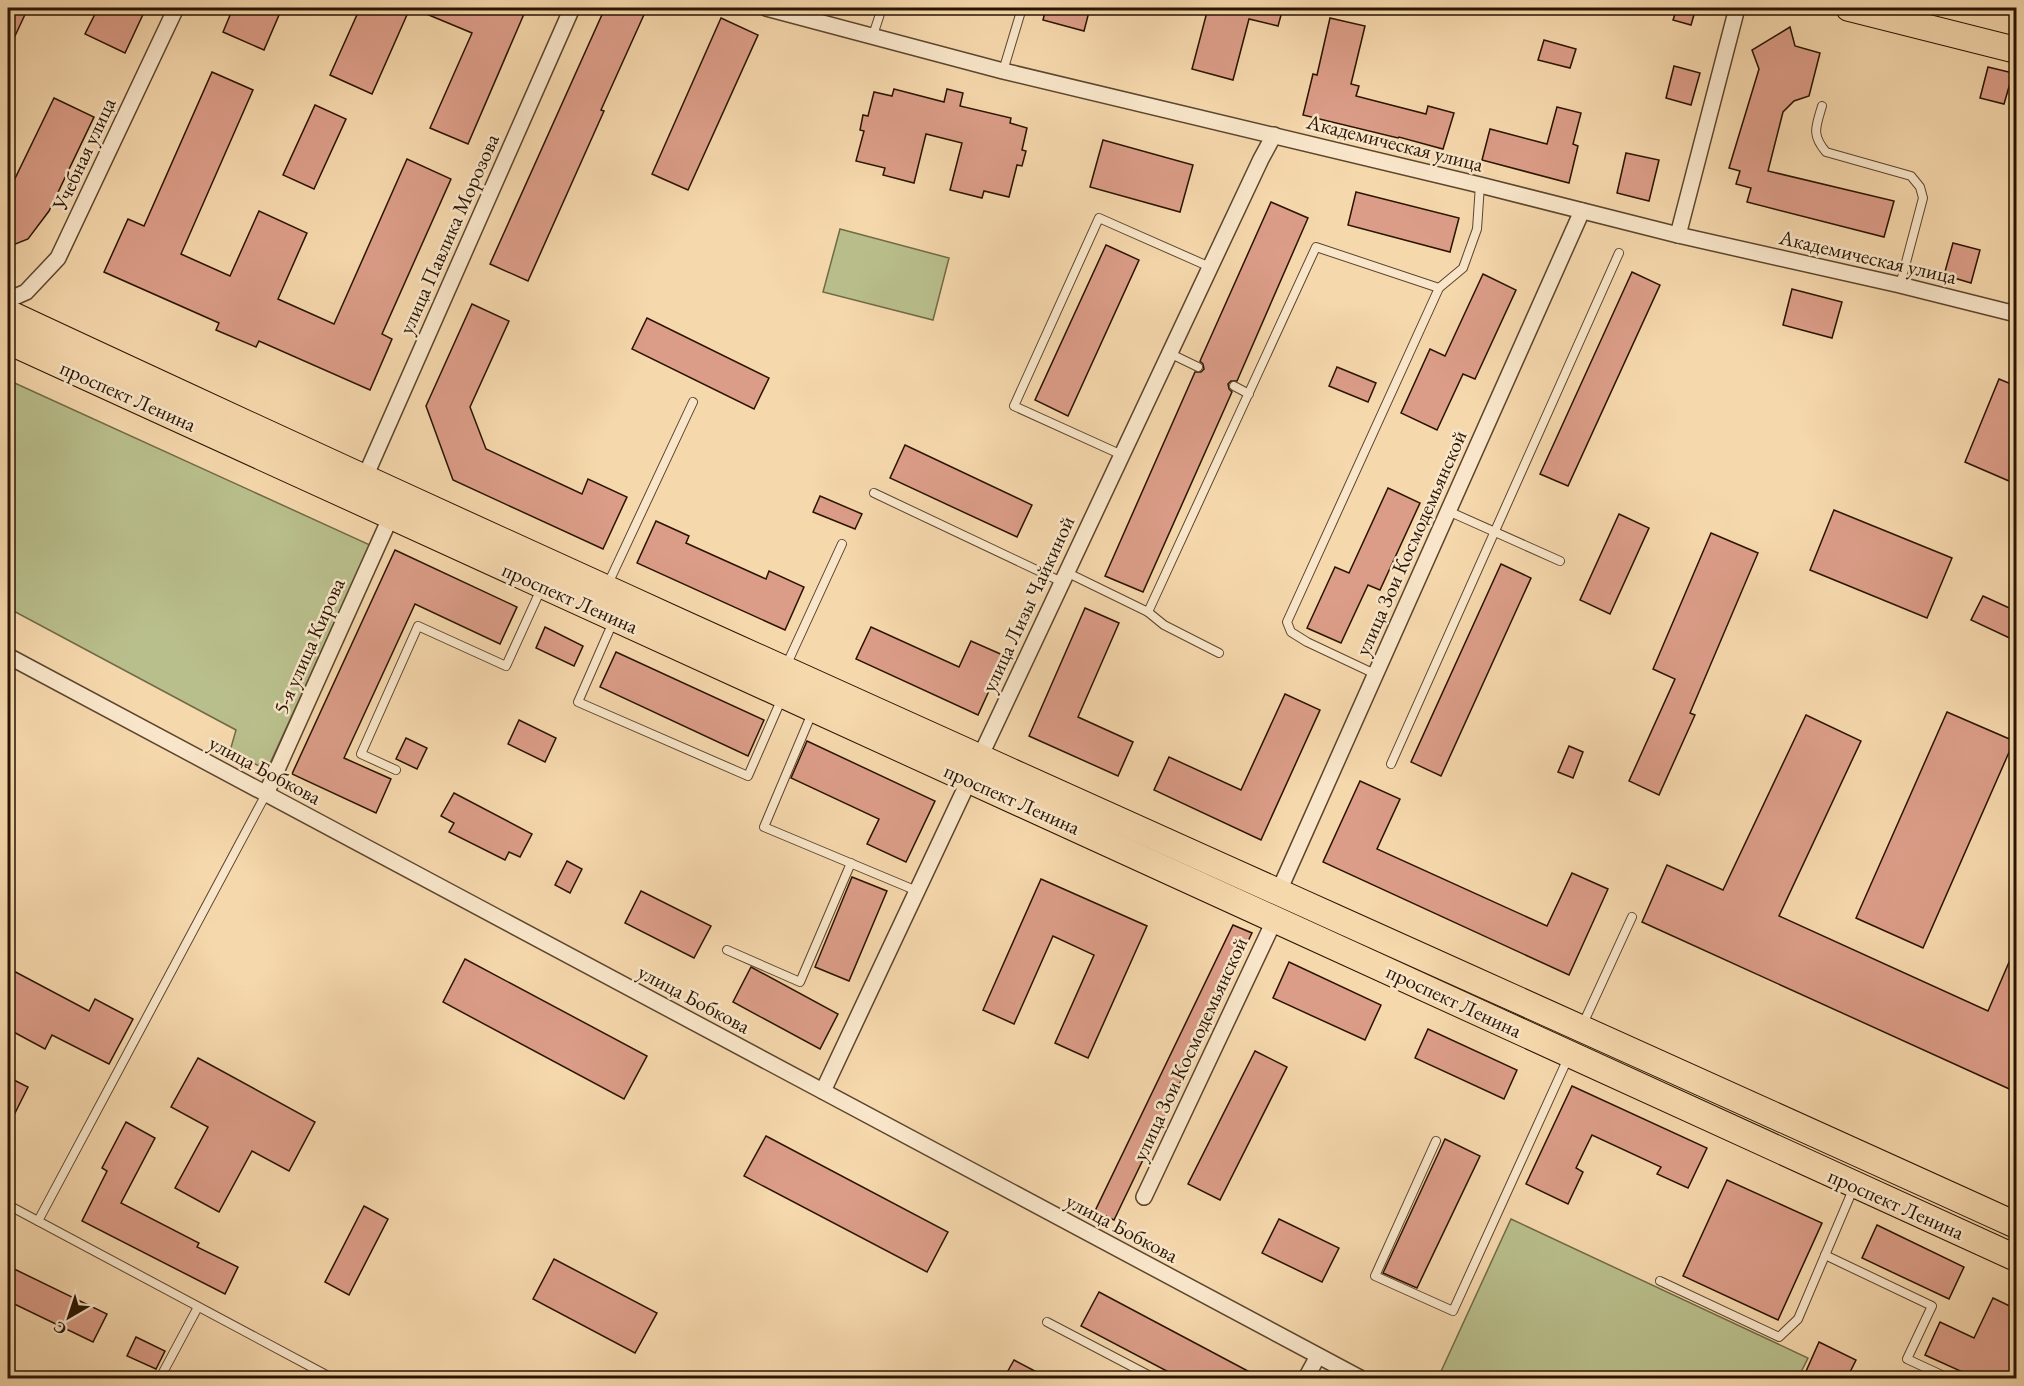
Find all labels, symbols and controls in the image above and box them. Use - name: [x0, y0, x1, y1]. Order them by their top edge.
- street label: Учебная улица: [45, 93, 122, 215]
- street label: Академическая улица: [1303, 107, 1487, 178]
- street label: улица Павлика Морозова: [392, 129, 505, 338]
- street label: Академическая улица: [1776, 223, 1960, 290]
- street label: проспект Ленина: [56, 353, 201, 438]
- street label: улица Зои Космодемьянской: [1349, 426, 1473, 660]
- street label: улица Лизы Чайкиной: [975, 511, 1080, 696]
- street label: проспект Ленина: [498, 555, 643, 640]
- street label: 5-я улица Кирова: [266, 573, 351, 718]
- street label: улица Бобкова: [205, 729, 327, 811]
- street label: проспект Ленина: [940, 756, 1085, 841]
- street label: улица Зои Космодемьянской: [1126, 932, 1253, 1165]
- street label: проспект Ленина: [1382, 957, 1527, 1044]
- street label: улица Бобкова: [634, 958, 756, 1040]
- street label: проспект Ленина: [1824, 1161, 1969, 1246]
- street label: улица Бобкова: [1062, 1187, 1184, 1269]
- north arrow: [39, 1287, 99, 1347]
- text: С: [49, 1317, 71, 1340]

